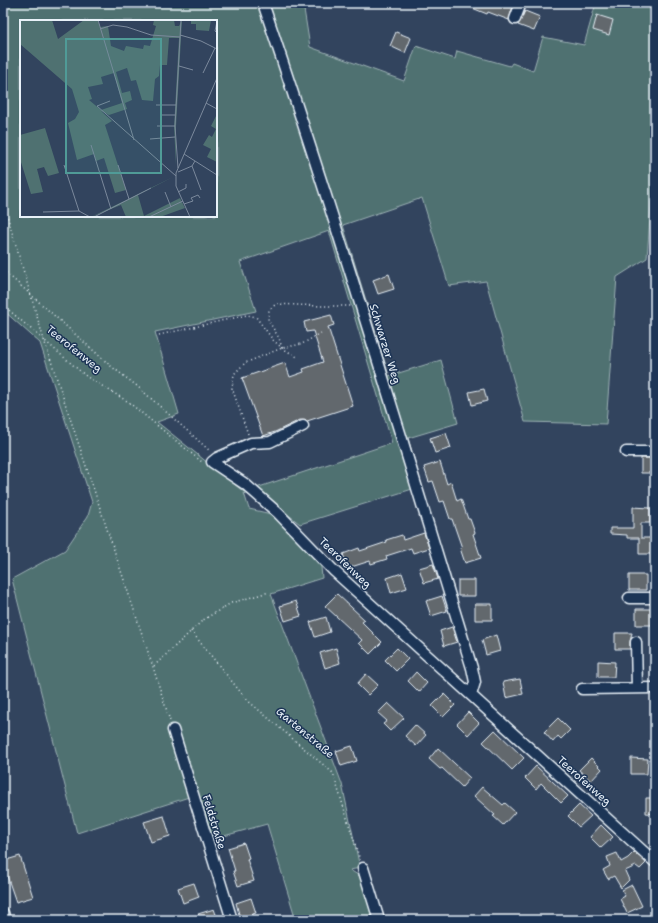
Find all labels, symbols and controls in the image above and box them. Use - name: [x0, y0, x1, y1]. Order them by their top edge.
- inset map: [20, 20, 217, 217]
- street label: Schwarzer Weg: [366, 302, 404, 386]
- street label: Teerofenweg: [43, 322, 105, 376]
- street label: Teerofenweg: [316, 534, 375, 592]
- street label: Gartenstraße: [273, 704, 337, 762]
- street label: Teerofenweg: [554, 753, 614, 809]
- street label: Feldstraße: [199, 793, 229, 851]

